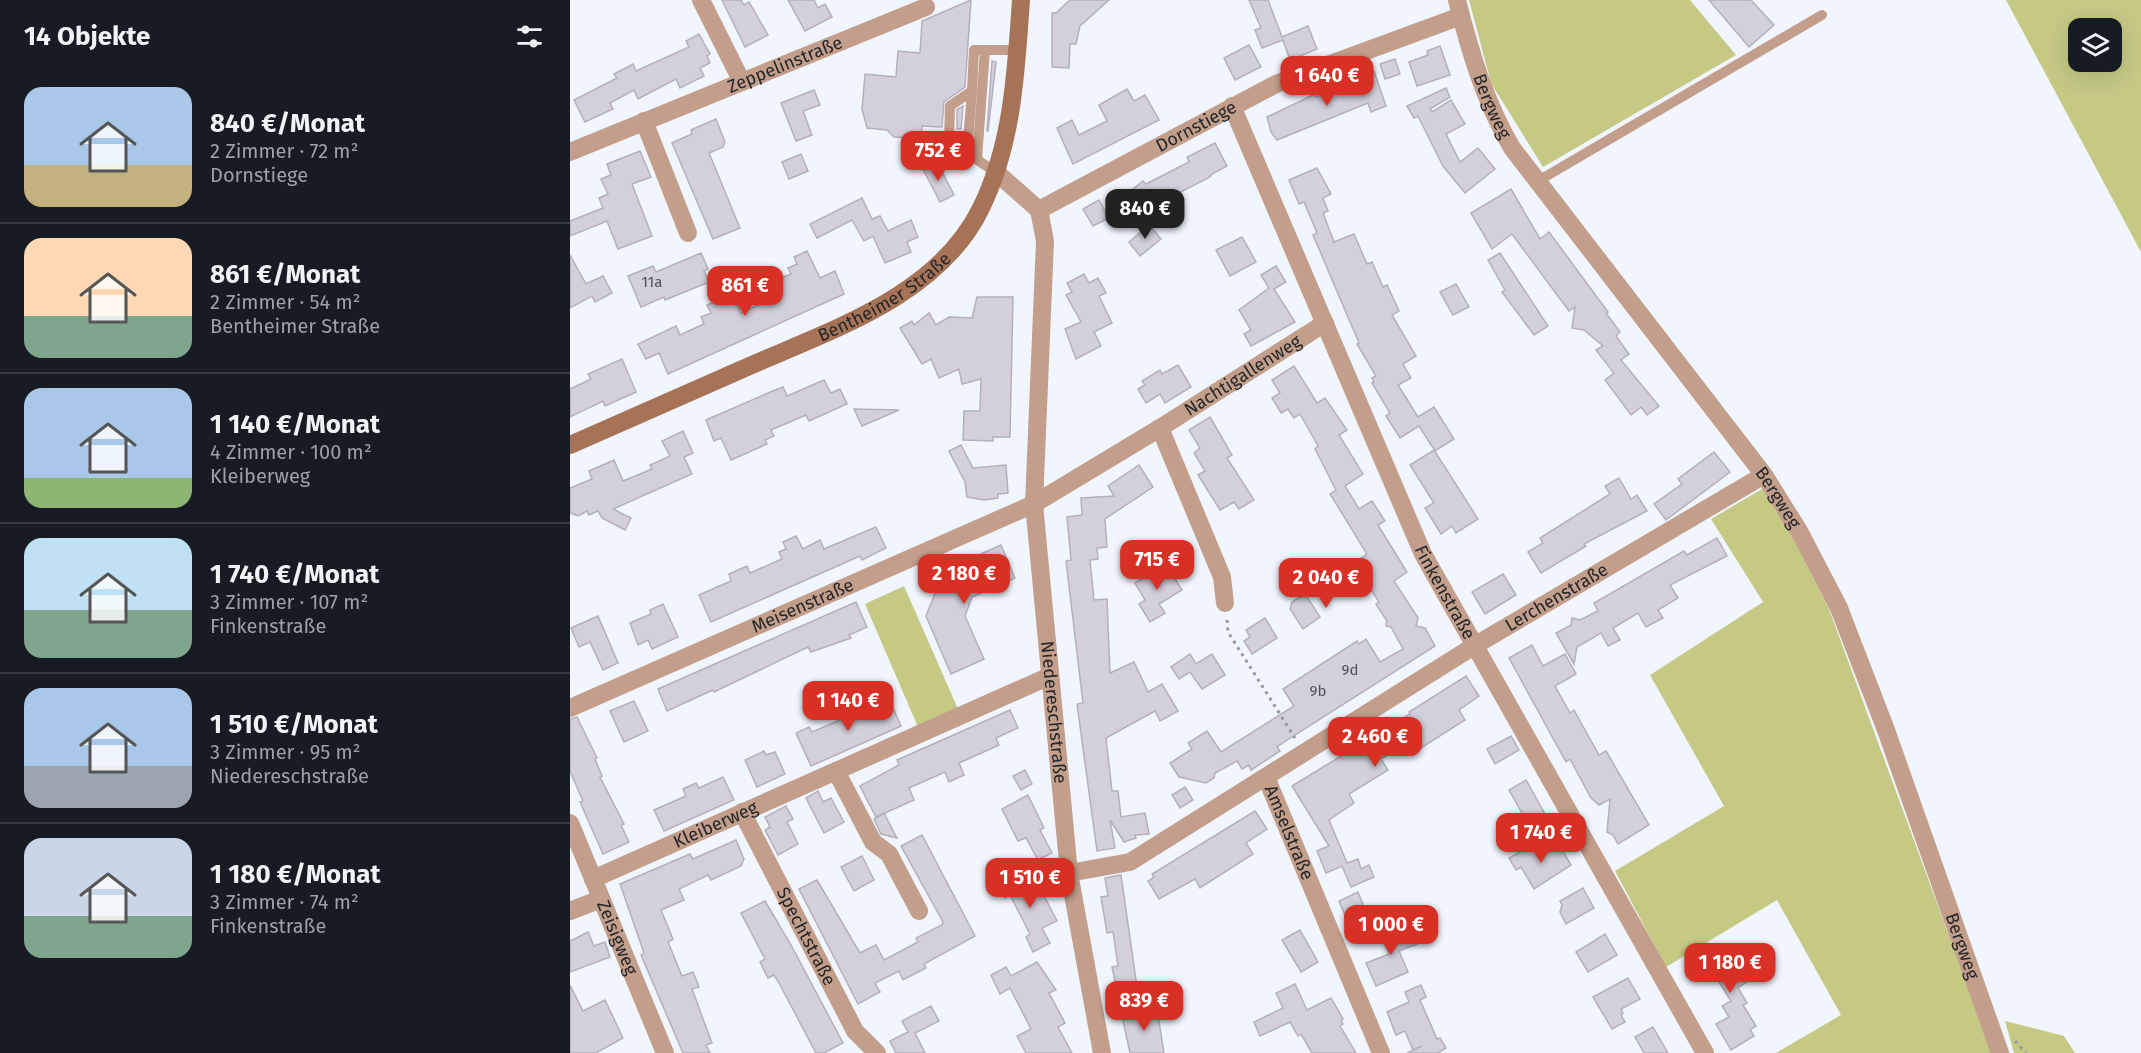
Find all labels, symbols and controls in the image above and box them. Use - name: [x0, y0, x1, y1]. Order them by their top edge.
- map controls: [2068, 18, 2122, 72]
- button: layers: [2068, 18, 2122, 72]
- icon: filters: [513, 20, 546, 53]
- text: 14 Objekte: [24, 21, 150, 52]
- street label: Zeppelinstraße: [724, 31, 846, 98]
- pin: 1 640 €: [1272, 56, 1382, 107]
- text: 1 640 €: [1295, 63, 1359, 87]
- street label: Bergweg: [1468, 71, 1516, 143]
- street label: Dornstiege: [1152, 96, 1240, 157]
- text: 840 €/Monat: [210, 108, 365, 139]
- icon: home: [72, 111, 144, 183]
- pin: 752 €: [896, 131, 980, 182]
- text: 752 €: [915, 138, 961, 162]
- text: 2 Zimmer · 72 m²: [210, 139, 358, 163]
- text: Dornstiege: [210, 163, 308, 187]
- pin: 840 €: [1103, 189, 1187, 240]
- text: 840 €: [1119, 196, 1171, 220]
- street label: Bentheimer Straße: [814, 248, 955, 347]
- text: 861 €/Monat: [210, 259, 360, 290]
- icon: home: [72, 262, 144, 334]
- pin: 861 €: [703, 266, 787, 317]
- house number: 11a: [642, 273, 662, 291]
- text: 861 €: [721, 273, 769, 297]
- text: 2 Zimmer · 54 m²: [210, 290, 361, 314]
- text: Bentheimer Straße: [210, 314, 380, 338]
- street label: Nachtigallenweg: [1180, 330, 1306, 421]
- text: 1 140 €/Monat: [210, 409, 380, 440]
- icon: home: [72, 412, 144, 484]
- text: 4 Zimmer · 100 m²: [210, 440, 372, 464]
- street label: Bergweg: [1751, 462, 1806, 533]
- text: Kleiberweg: [210, 464, 310, 488]
- pin: 715 €: [1115, 540, 1199, 591]
- street label: Finkenstraße: [1410, 542, 1480, 643]
- text: 715 €: [1134, 547, 1180, 571]
- pin: 2 180 €: [909, 554, 1019, 605]
- pin: 2 040 €: [1271, 558, 1381, 609]
- street label: Lerchenstraße: [1501, 558, 1612, 636]
- text: 1 740 €/Monat: [210, 559, 379, 590]
- text: 2 180 €: [932, 561, 996, 585]
- icon: home: [72, 562, 144, 634]
- text: 2 040 €: [1293, 565, 1359, 589]
- street label: Meisenstraße: [748, 574, 857, 638]
- text: 3 Zimmer · 107 m²: [210, 590, 368, 614]
- text: Finkenstraße: [210, 614, 326, 638]
- street label: Niedereschstraße: [1036, 640, 1071, 785]
- house number: 9d: [1342, 661, 1358, 679]
- pin: 1 140 €: [793, 681, 903, 732]
- house number: 9b: [1310, 682, 1326, 700]
- text: 1 140 €: [817, 688, 879, 712]
- text: 1 510 €/Monat: [210, 709, 378, 740]
- icon: home: [72, 712, 144, 784]
- pin: 2 460 €: [1320, 717, 1430, 768]
- text: 2 460 €: [1342, 724, 1408, 748]
- text: 3 Zimmer · 95 m²: [210, 740, 361, 764]
- text: Niedereschstraße: [210, 764, 369, 788]
- street label: Amselstraße: [1260, 782, 1319, 883]
- street label: Kleiberweg: [670, 796, 762, 853]
- pin: 1 740 €: [1486, 813, 1596, 864]
- text: 1 740 €: [1510, 820, 1572, 844]
- pin: 1 510 €: [975, 858, 1085, 909]
- text: 1 180 €/Monat: [210, 859, 381, 890]
- icon: home: [72, 862, 144, 934]
- text: 1 510 €: [999, 865, 1061, 889]
- street label: Spechtstraße: [772, 884, 841, 989]
- text: 3 Zimmer · 74 m²: [210, 890, 359, 914]
- street label: Zeisigweg: [592, 897, 643, 979]
- pin: 1 000 €: [1336, 905, 1446, 956]
- street label: Bergweg: [1940, 910, 1984, 983]
- text: 1 000 €: [1358, 912, 1424, 936]
- text: Finkenstraße: [210, 914, 326, 938]
- pin: 1 180 €: [1675, 943, 1785, 994]
- text: 1 180 €: [1698, 950, 1762, 974]
- pin: 839 €: [1102, 981, 1186, 1032]
- text: 839 €: [1119, 988, 1169, 1012]

